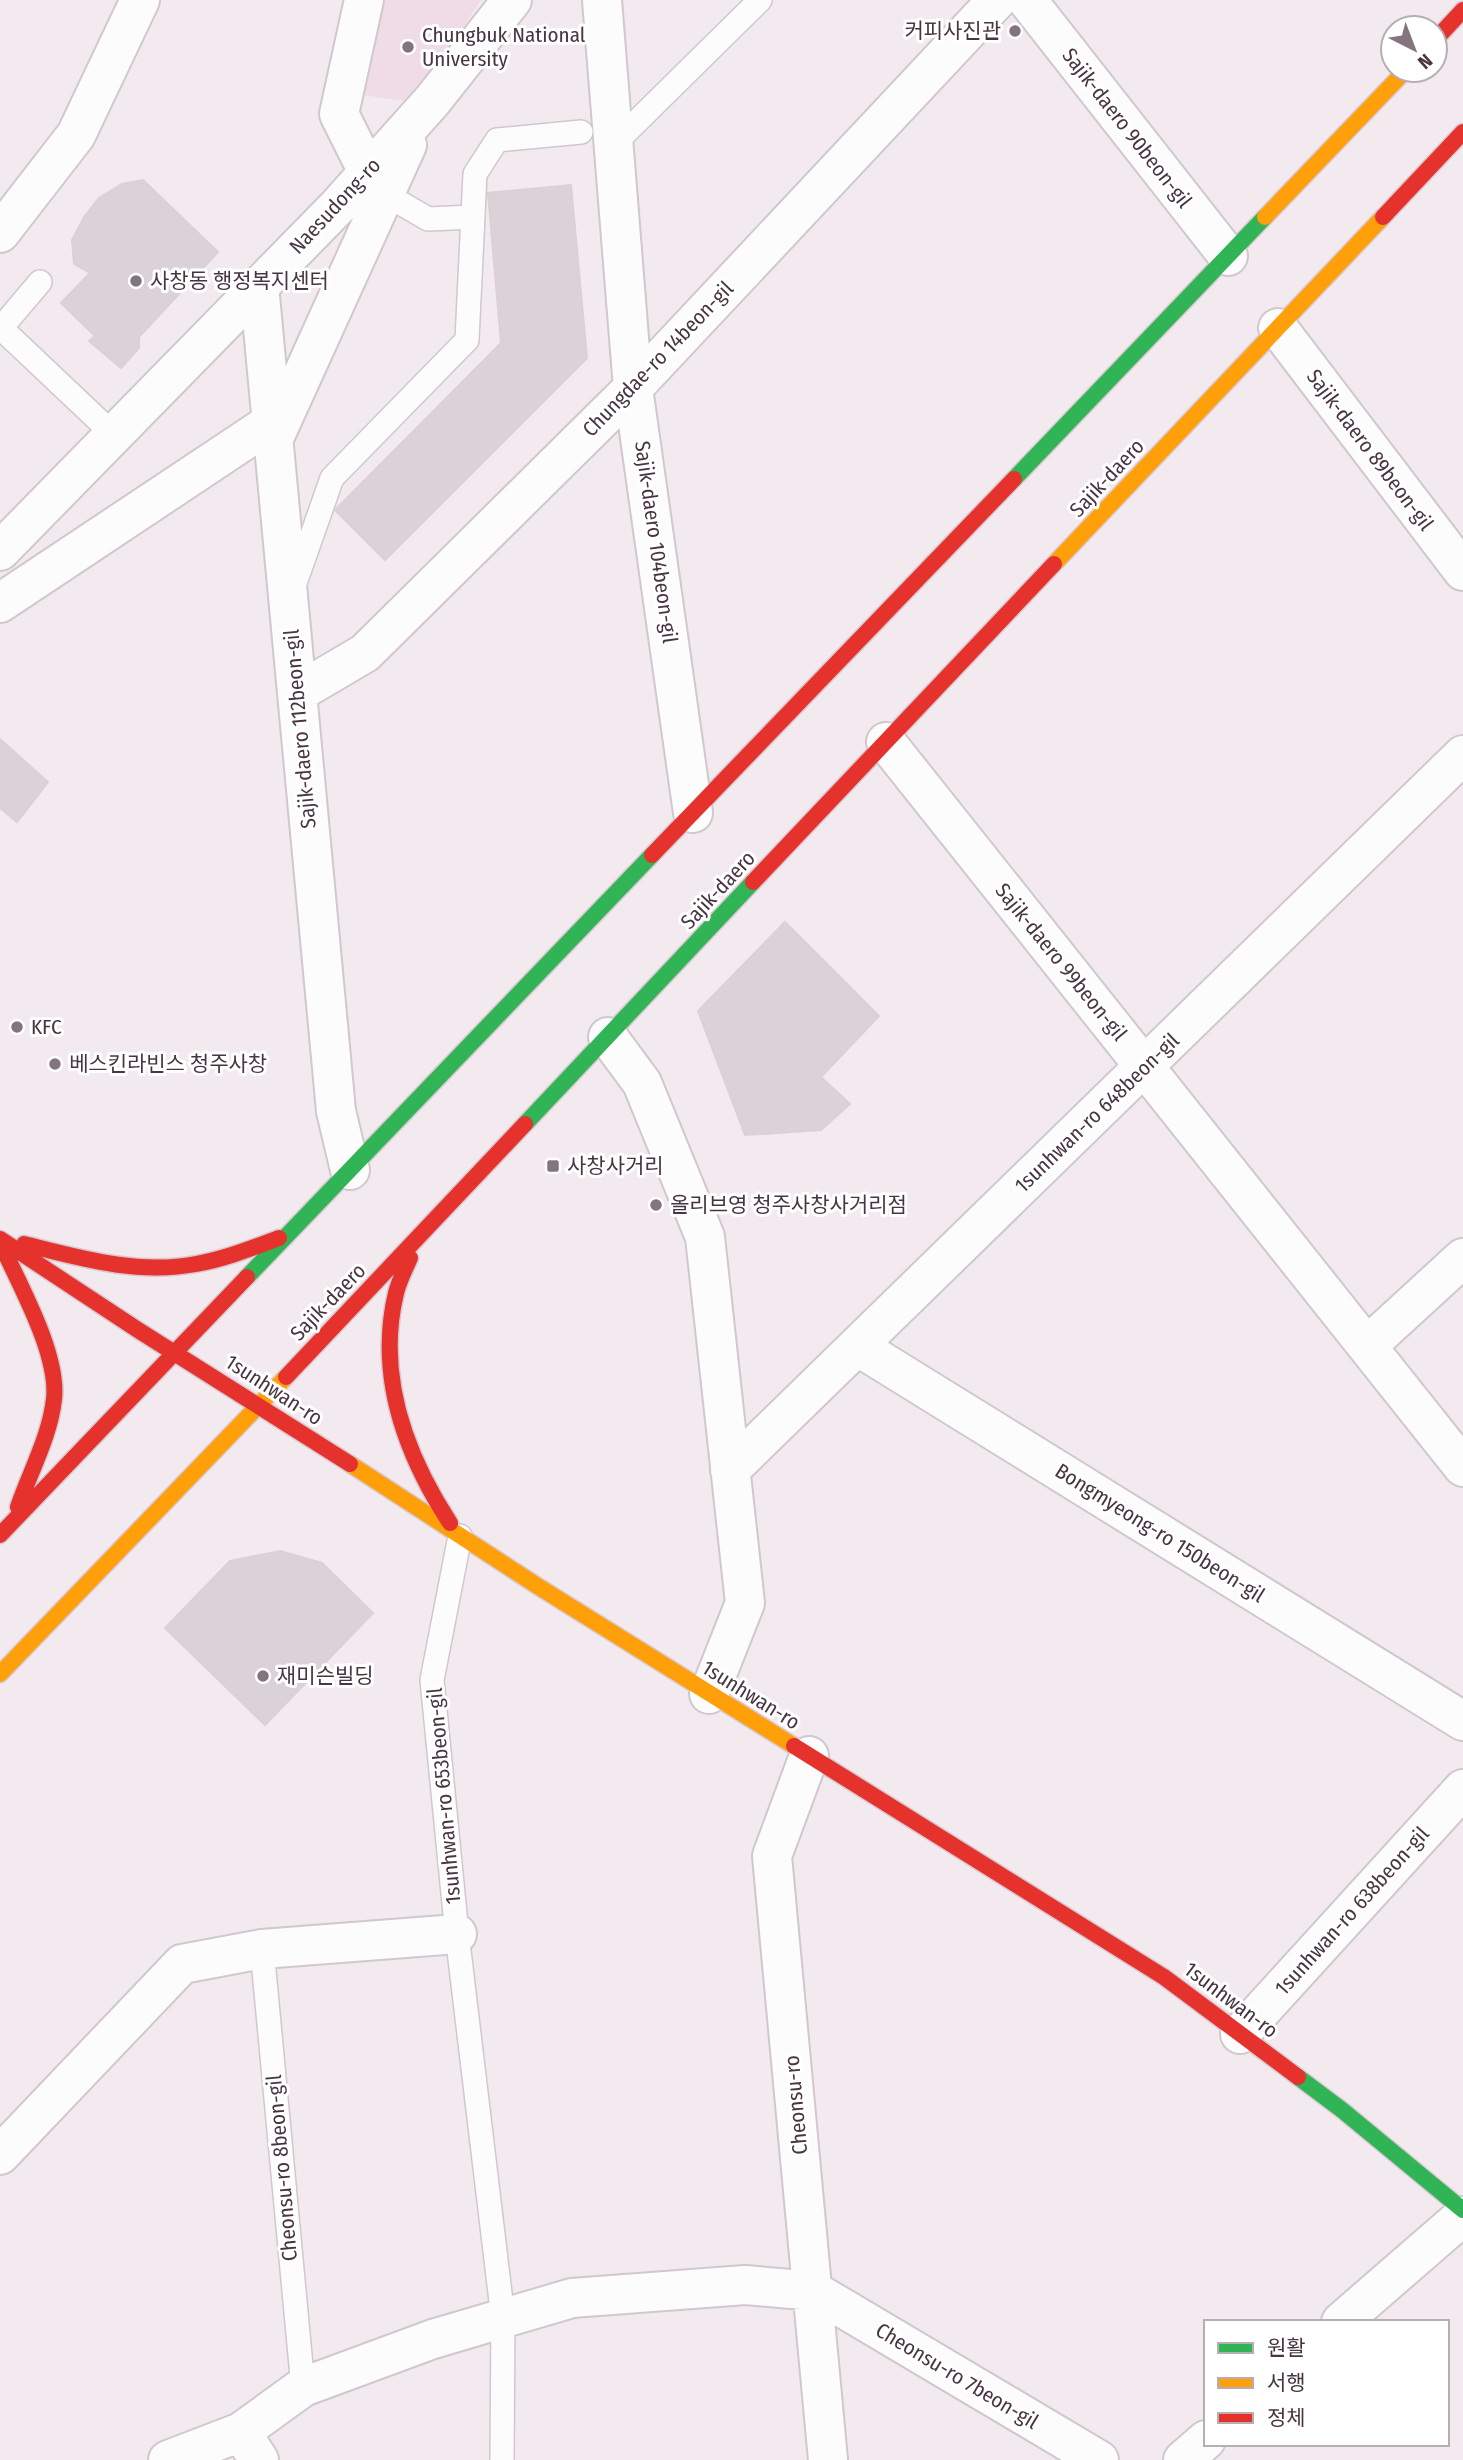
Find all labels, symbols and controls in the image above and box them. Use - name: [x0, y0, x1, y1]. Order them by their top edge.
- north arrow: [1379, 14, 1449, 84]
- place label: 커피사진관: [904, 18, 1001, 44]
- place label: Chungbuk National University: [422, 22, 586, 72]
- marker: 커피사진관: [1007, 23, 1023, 39]
- marker: Chungbuk National University: [400, 39, 416, 55]
- street label: Sajik-daero 90beon-gil: [1056, 43, 1198, 213]
- text: N: [1413, 49, 1437, 74]
- street label: Naesudong-ro: [284, 153, 386, 259]
- place label: 사창동 행정복지센터: [150, 268, 329, 294]
- marker: 사창동 행정복지센터: [128, 273, 144, 289]
- street label: Chungdae-ro 14beon-gil: [577, 276, 739, 442]
- street label: Sajik-daero 89beon-gil: [1301, 364, 1439, 536]
- street label: Sajik-daero: [1064, 433, 1150, 523]
- street label: Sajik-daero 104beon-gil: [629, 439, 683, 645]
- street label: Sajik-daero 112beon-gil: [278, 628, 322, 830]
- street label: Sajik-daero: [675, 845, 761, 935]
- street label: Sajik-daero 99beon-gil: [990, 878, 1133, 1046]
- place label: KFC: [31, 1014, 62, 1040]
- marker: KFC: [9, 1019, 25, 1035]
- street label: 1sunhwan-ro 648beon-gil: [1009, 1027, 1185, 1198]
- place label: 베스킨라빈스 청주사창: [69, 1051, 267, 1077]
- marker: 베스킨라빈스 청주사창: [47, 1056, 63, 1072]
- place label: 사창사거리: [567, 1153, 664, 1179]
- marker: 사창사거리: [545, 1158, 561, 1174]
- place label: 올리브영 청주사창사거리점: [670, 1192, 907, 1218]
- marker: 올리브영 청주사창사거리점: [648, 1197, 664, 1213]
- street label: Sajik-daero: [285, 1258, 371, 1346]
- street label: 1sunhwan-ro: [221, 1349, 327, 1431]
- street label: Bongmyeong-ro 150beon-gil: [1050, 1458, 1270, 1608]
- street label: 1sunhwan-ro: [697, 1655, 805, 1735]
- place label: 재미슨빌딩: [277, 1663, 374, 1689]
- marker: 재미슨빌딩: [255, 1668, 271, 1684]
- street label: 1sunhwan-ro 653beon-gil: [422, 1686, 466, 1905]
- street label: 1sunhwan-ro 638beon-gil: [1269, 1821, 1435, 2001]
- street label: 1sunhwan-ro: [1179, 1956, 1283, 2044]
- street label: Cheonsu-ro: [779, 2054, 813, 2156]
- street label: Cheonsu-ro 8beon-gil: [261, 2073, 303, 2262]
- street label: Cheonsu-ro 7beon-gil: [871, 2317, 1043, 2435]
- legend: [1204, 2320, 1449, 2446]
- text: 원활: [1267, 2335, 1306, 2361]
- text: 서행: [1267, 2370, 1306, 2396]
- text: 정체: [1267, 2405, 1306, 2431]

